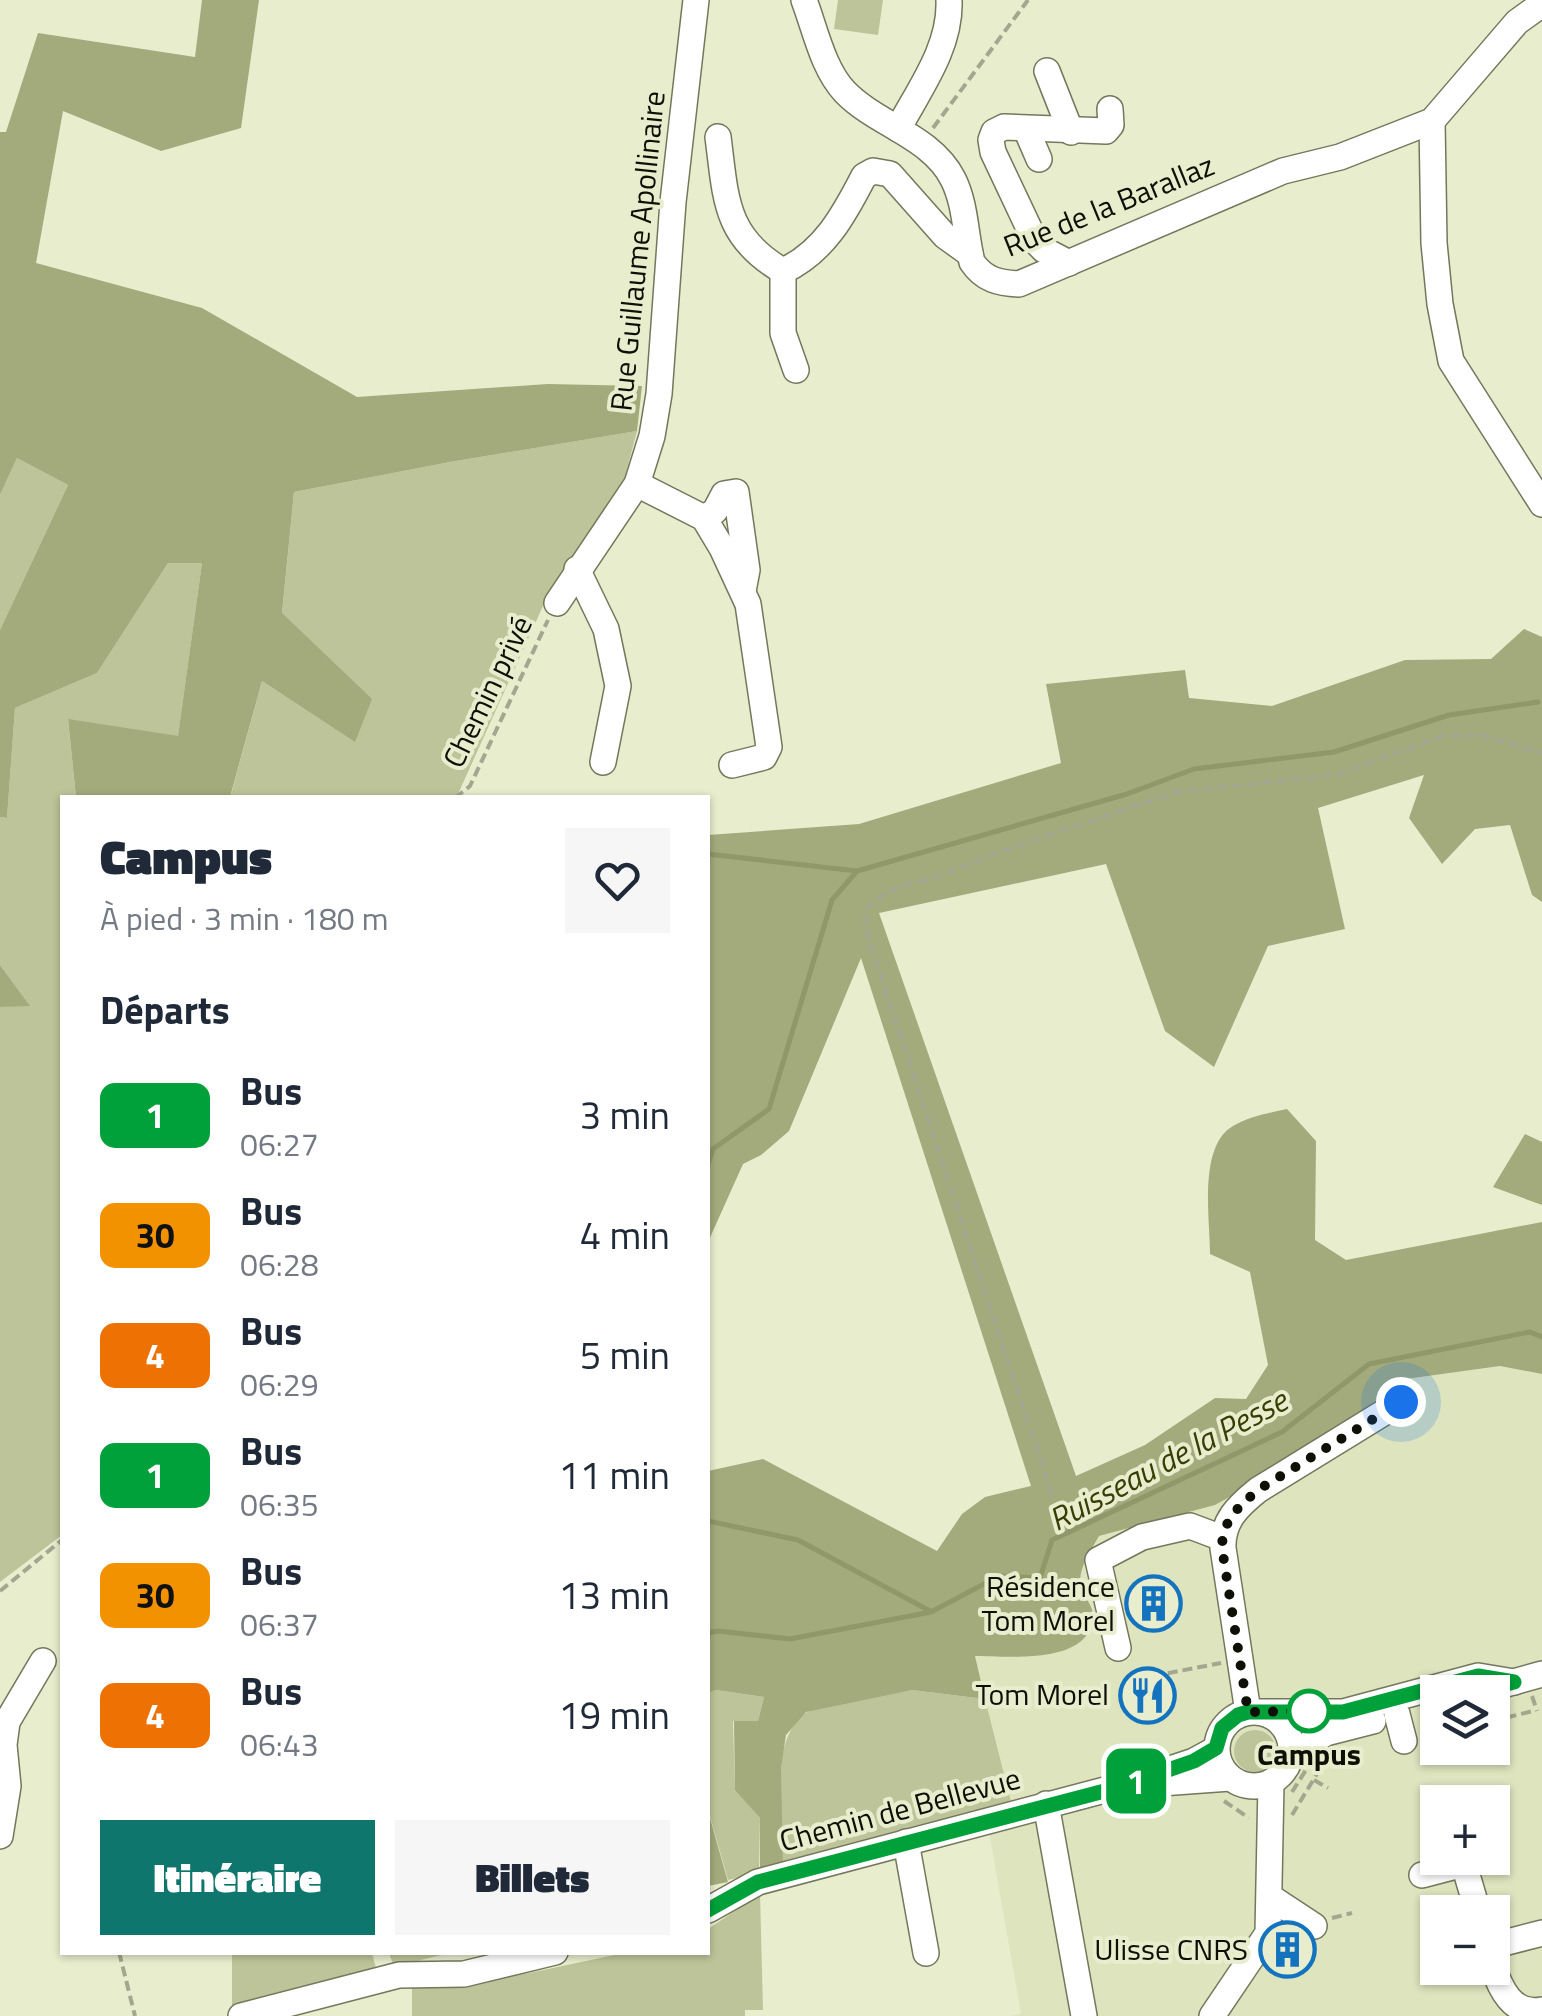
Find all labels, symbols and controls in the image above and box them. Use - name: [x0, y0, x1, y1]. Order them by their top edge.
- street label: Rue Guillaume Apollinaire: [597, 89, 677, 413]
- street label: Rue de la Barallaz: [996, 142, 1221, 268]
- street label: Chemin privé: [430, 608, 544, 775]
- text: Campus: [100, 820, 272, 893]
- button: heart: [565, 828, 670, 933]
- text: À pied · 3 min · 180 m: [100, 894, 389, 942]
- text: Départs: [100, 981, 230, 1039]
- text: Bus: [240, 1062, 302, 1120]
- text: 3 min: [580, 1086, 670, 1144]
- text: 1: [145, 1088, 165, 1142]
- text: 06:27: [240, 1120, 319, 1168]
- text: Bus: [240, 1182, 302, 1240]
- text: 4 min: [580, 1206, 670, 1264]
- text: 30: [135, 1208, 175, 1262]
- text: 06:28: [240, 1240, 319, 1288]
- text: Bus: [240, 1302, 302, 1360]
- text: 5 min: [580, 1326, 670, 1384]
- text: 4: [145, 1328, 165, 1382]
- text: 06:29: [240, 1360, 319, 1408]
- water label: Ruisseau de la Pesse: [1040, 1375, 1297, 1542]
- your location: [1376, 1377, 1426, 1427]
- text: Bus: [240, 1422, 302, 1480]
- text: 11 min: [559, 1446, 670, 1504]
- text: 1: [145, 1448, 165, 1502]
- text: 06:35: [240, 1480, 319, 1528]
- text: Bus: [240, 1542, 302, 1600]
- place label: Résidence Tom Morel: [981, 1563, 1115, 1643]
- text: 13 min: [559, 1566, 670, 1624]
- text: 30: [135, 1568, 175, 1622]
- building icon: Résidence Tom Morel: [1124, 1574, 1184, 1634]
- text: 06:37: [240, 1600, 319, 1648]
- text: Bus: [240, 1662, 302, 1720]
- restaurant icon: Tom Morel: [1118, 1665, 1178, 1725]
- place label: Tom Morel: [975, 1671, 1109, 1717]
- map controls: [1420, 1675, 1510, 1985]
- button: layers: [1420, 1675, 1510, 1765]
- text: 19 min: [559, 1686, 670, 1744]
- text: 4: [145, 1688, 165, 1742]
- marker: Campus: [1288, 1690, 1330, 1732]
- text: 06:43: [240, 1720, 319, 1768]
- place label: Campus: [1257, 1731, 1361, 1777]
- line badge: 1: [1104, 1748, 1168, 1814]
- text: 1: [1126, 1754, 1146, 1808]
- street label: Chemin de Bellevue: [774, 1755, 1025, 1863]
- button: +: [1420, 1785, 1510, 1875]
- button: Itinéraire: [100, 1820, 375, 1935]
- button: Billets: [395, 1820, 670, 1935]
- button: −: [1420, 1895, 1510, 1985]
- building icon: Ulisse CNRS: [1257, 1920, 1317, 1980]
- place label: Ulisse CNRS: [1094, 1926, 1248, 1972]

